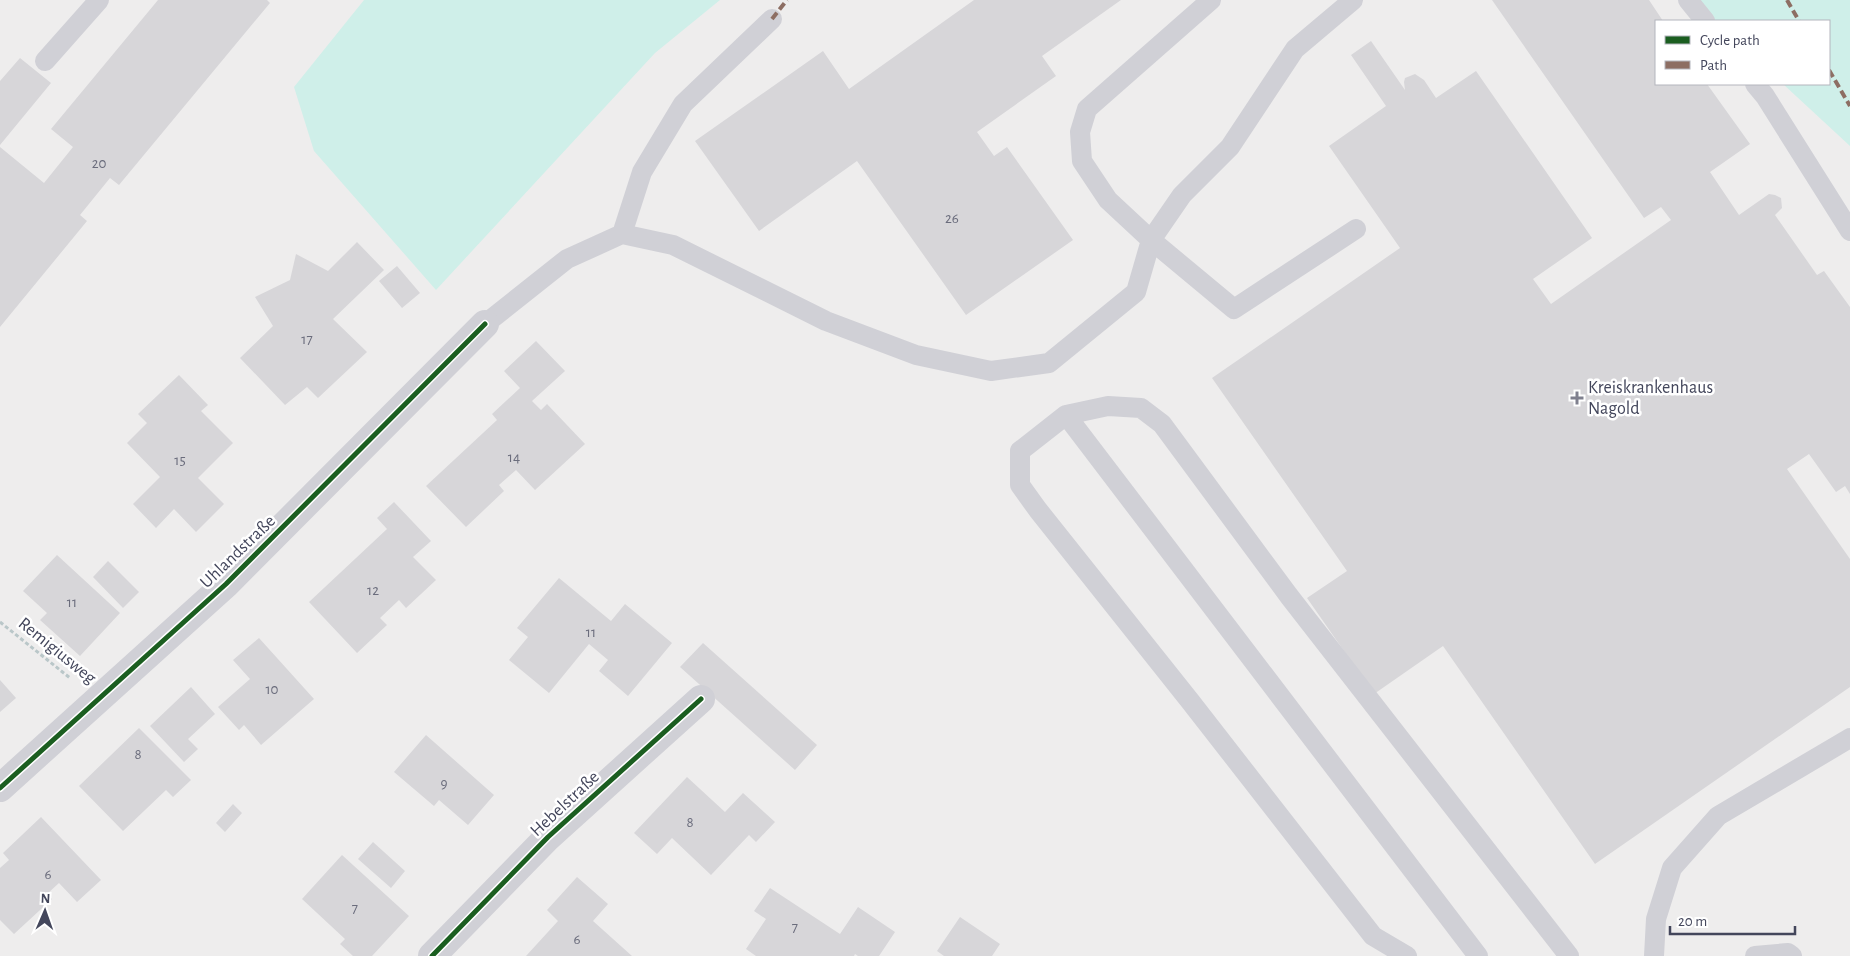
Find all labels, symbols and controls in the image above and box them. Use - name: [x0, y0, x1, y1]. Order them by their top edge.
- legend: [1655, 20, 1830, 85]
- text: Cycle path: [1700, 33, 1760, 48]
- text: Path: [1700, 58, 1727, 73]
- house number: 20: [92, 156, 106, 171]
- house number: 26: [945, 211, 959, 226]
- house number: 17: [301, 332, 313, 347]
- place label: Kreiskrankenhaus Nagold: [1588, 379, 1713, 418]
- marker: Kreiskrankenhaus Nagold: [1570, 391, 1584, 405]
- house number: 14: [508, 450, 520, 465]
- house number: 15: [174, 453, 186, 468]
- street label: Uhlandstraße: [197, 512, 279, 592]
- house number: 12: [367, 583, 379, 598]
- house number: 11: [67, 595, 77, 610]
- street label: Remigiusweg: [15, 614, 99, 688]
- house number: 11: [586, 625, 596, 640]
- house number: 10: [265, 682, 279, 697]
- house number: 8: [134, 747, 142, 762]
- street label: Hebelstraße: [527, 768, 603, 840]
- house number: 9: [440, 776, 448, 791]
- house number: 8: [686, 815, 694, 830]
- house number: 6: [44, 867, 52, 882]
- north arrow: [20, 886, 70, 936]
- text: N: [40, 892, 51, 906]
- house number: 7: [352, 901, 358, 916]
- scale bar: [1670, 904, 1795, 936]
- text: 20 m: [1678, 914, 1707, 929]
- house number: 7: [792, 920, 798, 935]
- house number: 6: [573, 932, 581, 947]

